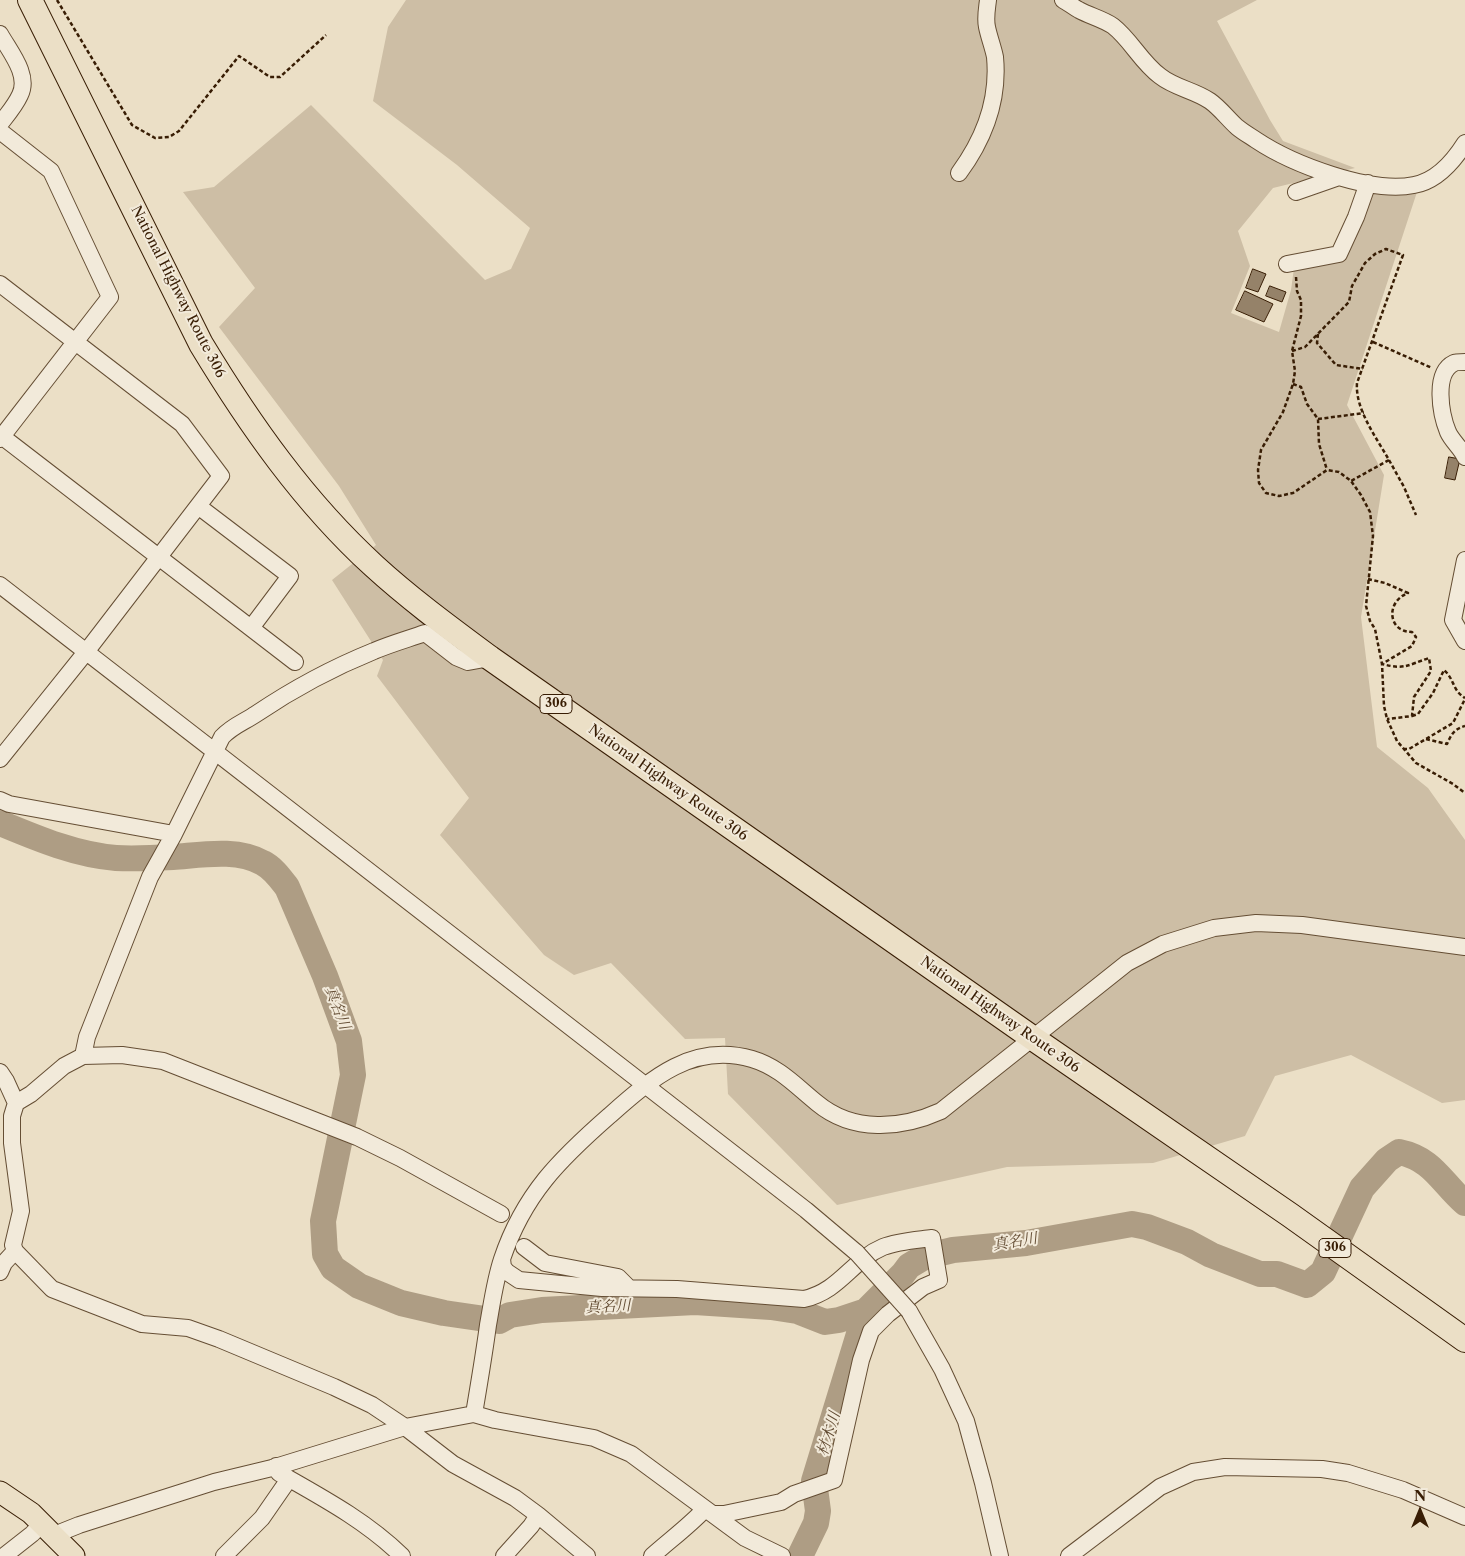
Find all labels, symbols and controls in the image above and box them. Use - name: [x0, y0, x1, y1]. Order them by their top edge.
- street label: National Highway Route 306: [127, 203, 229, 381]
- road number: 306: [540, 694, 572, 714]
- street label: National Highway Route 306: [585, 721, 751, 845]
- street label: National Highway Route 306: [917, 953, 1083, 1077]
- water label: 真名川: [321, 984, 353, 1032]
- water label: 真名川: [991, 1230, 1039, 1254]
- road number: 306: [1319, 1238, 1351, 1258]
- water label: 真名川: [585, 1297, 631, 1317]
- water label: 材木川: [814, 1410, 844, 1458]
- north arrow: [1395, 1486, 1445, 1536]
- text: N: [1414, 1487, 1426, 1505]

